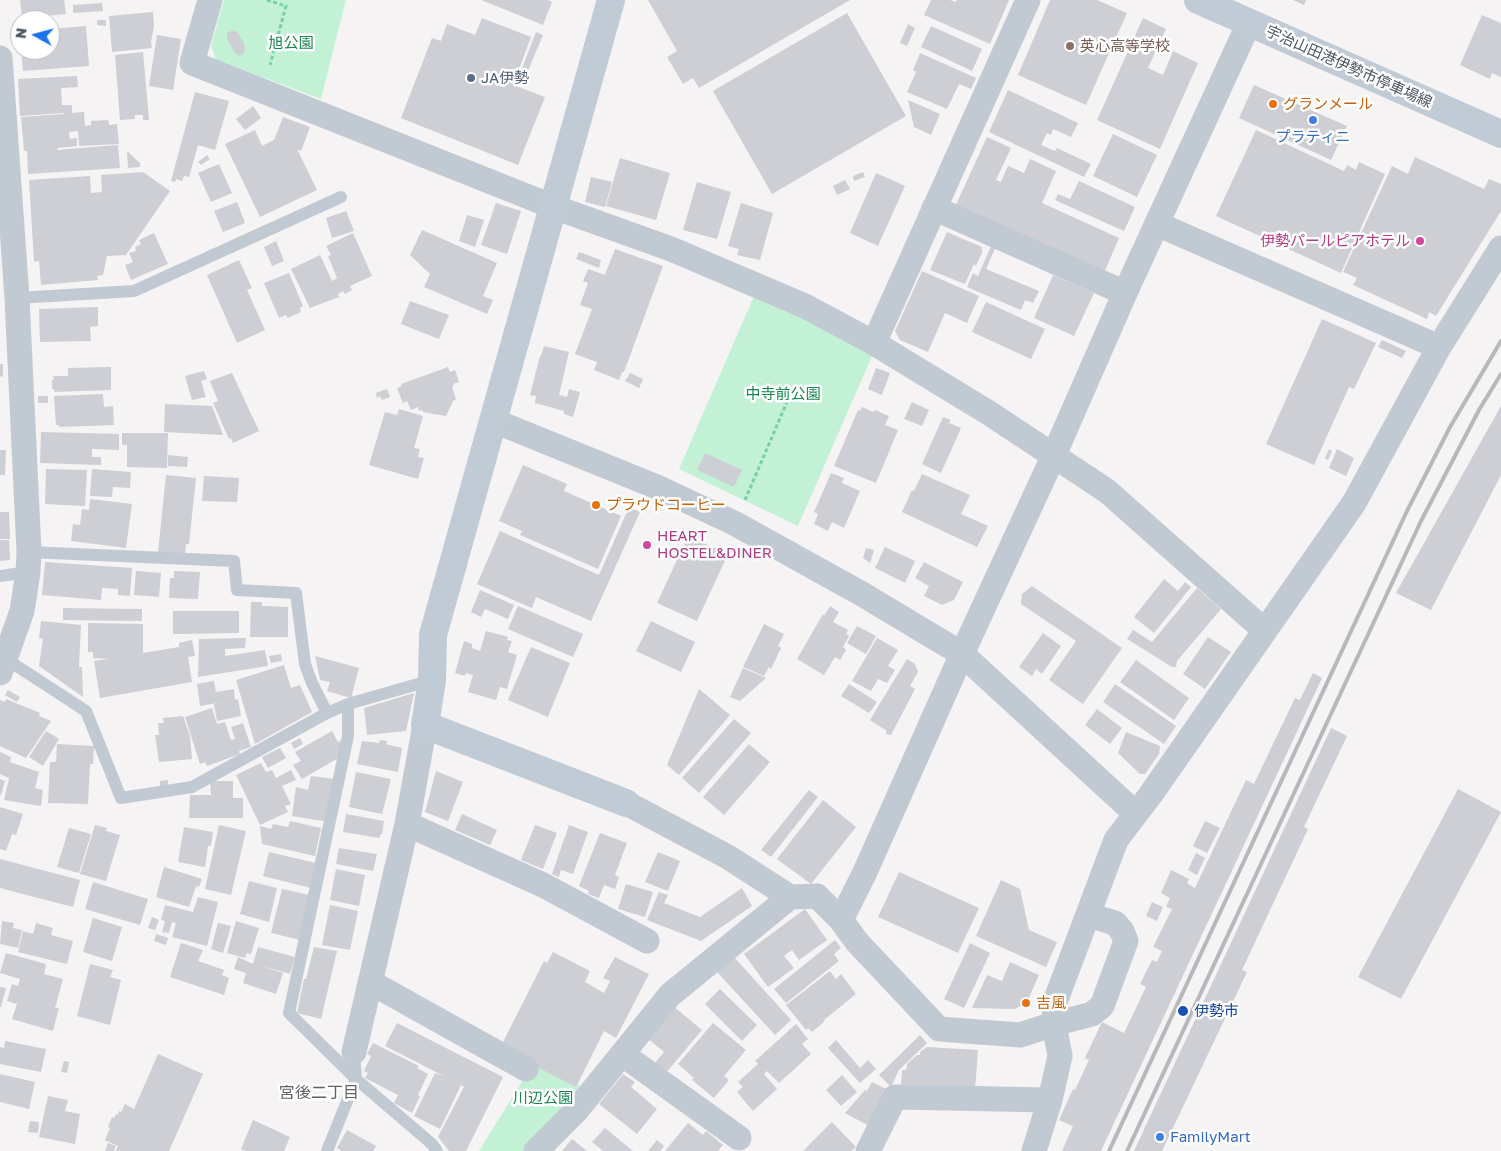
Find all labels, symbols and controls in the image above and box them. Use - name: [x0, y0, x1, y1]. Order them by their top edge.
- north arrow: [10, 10, 60, 60]
- street label: 宇治山田港伊勢市停車場線: [1263, 22, 1435, 112]
- text: N: [12, 27, 30, 40]
- park label: 旭公園: [269, 34, 313, 52]
- place label: 英心高等学校: [1080, 37, 1170, 55]
- marker: 英心高等学校: [1064, 40, 1076, 52]
- place label: JA伊勢: [481, 69, 529, 87]
- marker: JA伊勢: [465, 72, 477, 84]
- place label: グランメール: [1283, 95, 1373, 113]
- marker: グランメール: [1267, 98, 1279, 110]
- marker: プラティニ: [1307, 114, 1319, 126]
- place label: プラティニ: [1276, 128, 1350, 146]
- place label: 伊勢パールピアホテル: [1260, 232, 1410, 250]
- marker: 伊勢パールピアホテル: [1414, 235, 1426, 247]
- park label: 中寺前公園: [746, 385, 820, 403]
- place label: プラウドコーヒー: [606, 496, 726, 514]
- marker: プラウドコーヒー: [590, 499, 602, 511]
- place label: HEART HOSTEL&DINER: [657, 527, 772, 562]
- marker: HEART HOSTEL&DINER: [641, 539, 653, 551]
- place label: 吉風: [1036, 994, 1066, 1012]
- marker: 吉風: [1020, 997, 1032, 1009]
- place label: 伊勢市: [1194, 1002, 1239, 1020]
- marker: 伊勢市: [1176, 1004, 1190, 1018]
- district label: 宮後二丁目: [279, 1083, 359, 1103]
- park label: 川辺公園: [513, 1089, 573, 1107]
- place label: FamilyMart: [1170, 1128, 1251, 1146]
- marker: FamilyMart: [1154, 1131, 1166, 1143]

